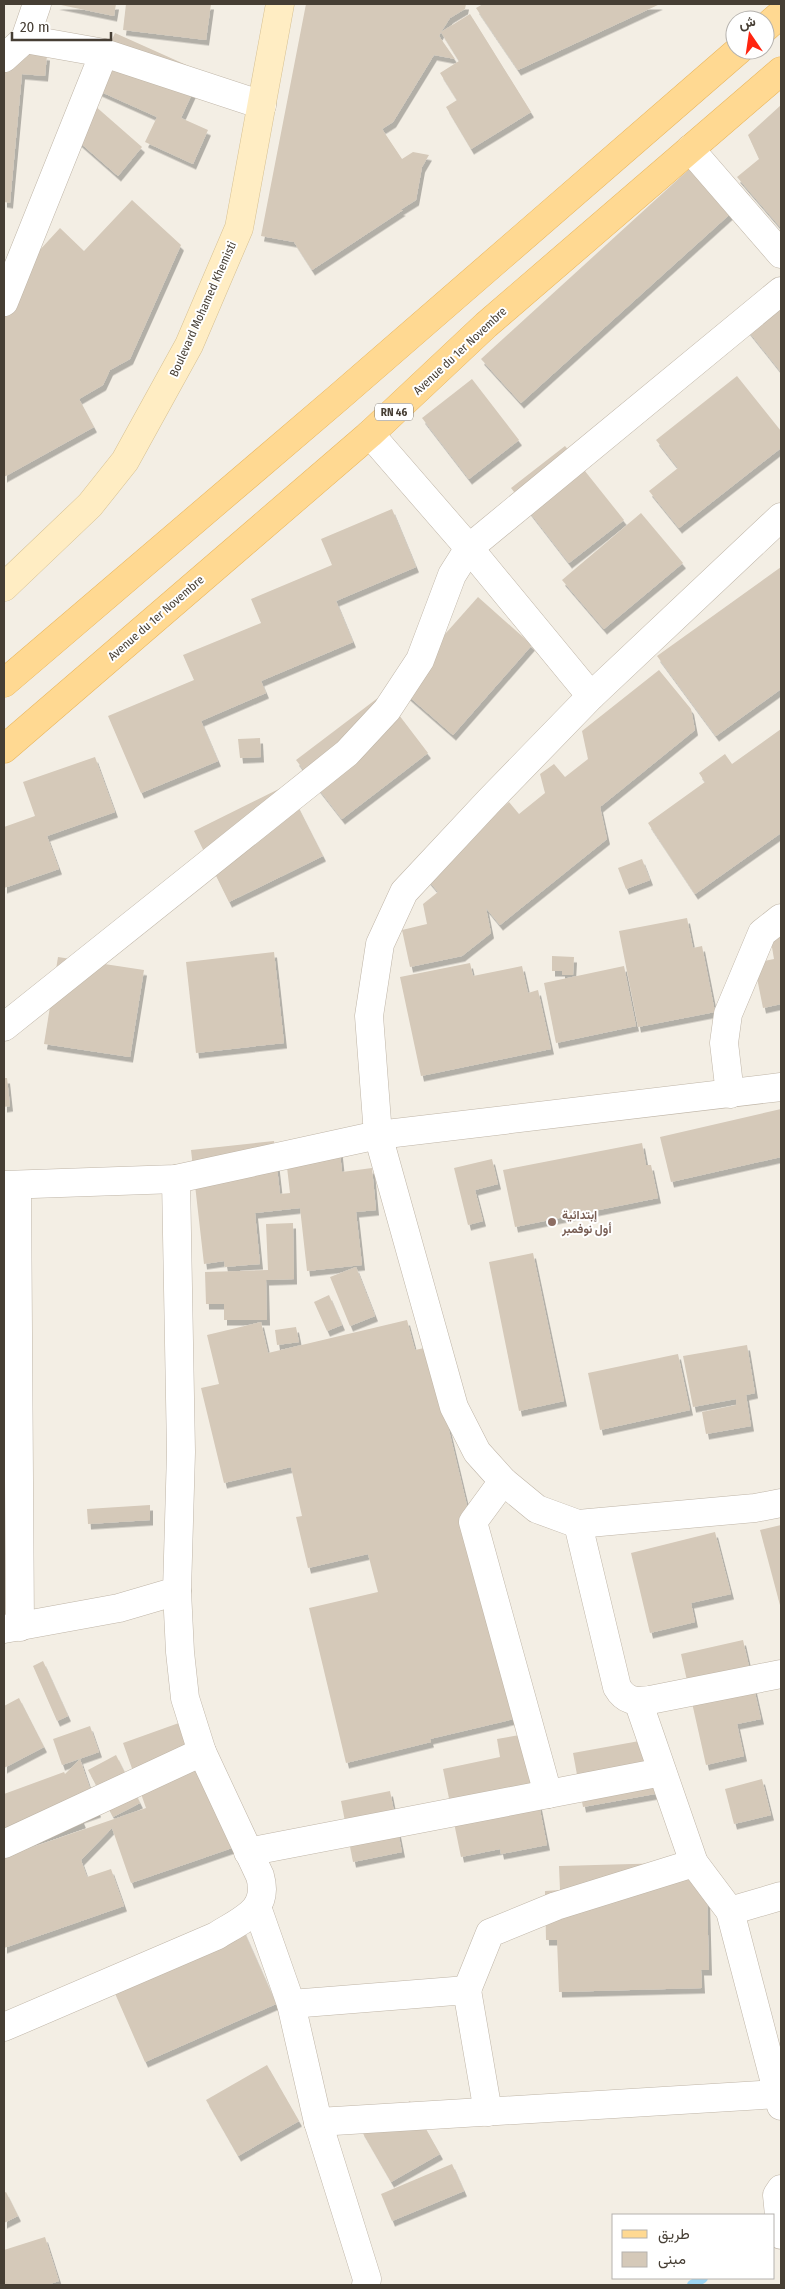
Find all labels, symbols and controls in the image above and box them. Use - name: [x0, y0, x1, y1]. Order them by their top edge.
- scale bar: [12, 10, 111, 42]
- north arrow: [725, 10, 775, 60]
- text: ش: [737, 13, 757, 33]
- text: 20 m: [20, 18, 50, 36]
- street label: Boulevard Mohamed Khemisti: [167, 239, 239, 379]
- street label: Avenue du 1er Novembre: [411, 304, 510, 398]
- road number: RN 46: [375, 404, 413, 421]
- street label: Avenue du 1er Novembre: [105, 573, 207, 663]
- place label: إبتدائية أول نوفمبر: [561, 1208, 612, 1237]
- marker: إبتدائية أول نوفمبر: [546, 1216, 558, 1228]
- legend: [612, 2214, 775, 2279]
- text: طريق: [658, 2225, 690, 2244]
- text: مبنى: [658, 2250, 686, 2269]

